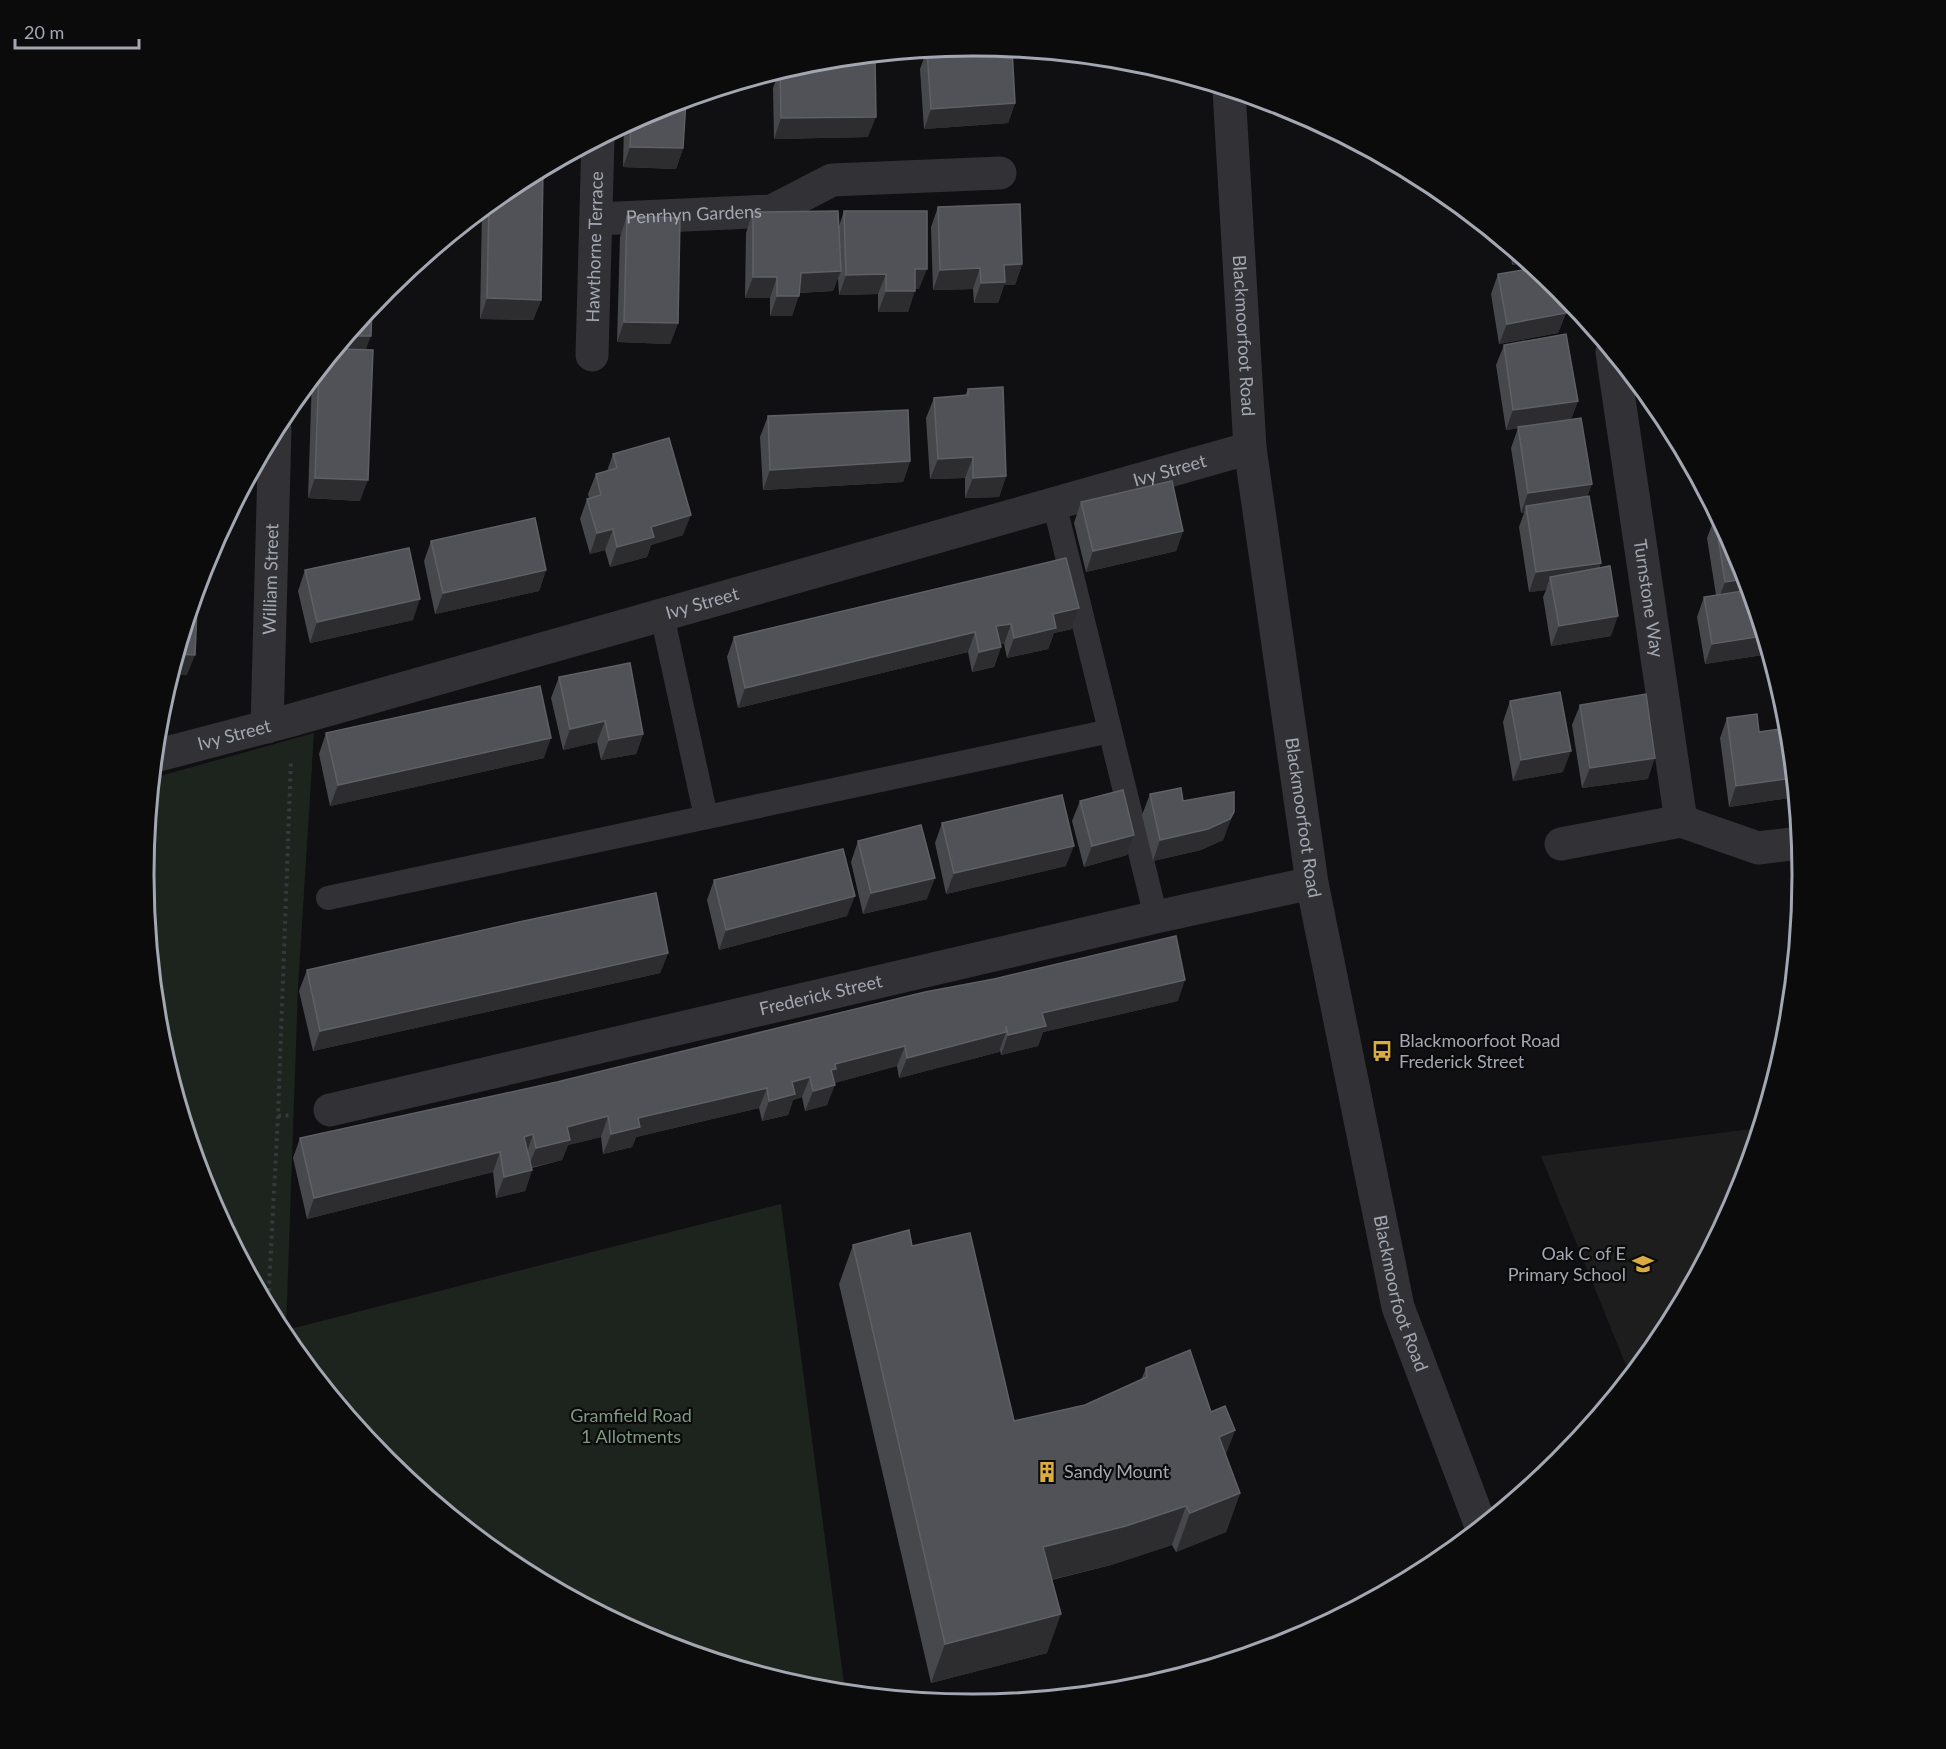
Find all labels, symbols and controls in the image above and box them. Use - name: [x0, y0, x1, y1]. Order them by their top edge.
- scale bar: [15, 12, 140, 50]
- text: 20 m: [24, 21, 64, 43]
- street label: Hawthorne Terrace: [581, 171, 607, 323]
- street label: Penrhyn Gardens: [625, 199, 762, 228]
- street label: Blackmoorfoot Road: [1229, 254, 1260, 417]
- street label: Ivy Street: [1130, 449, 1209, 491]
- street label: William Street: [257, 522, 282, 635]
- street label: Turnstone Way: [1630, 538, 1669, 660]
- street label: Ivy Street: [663, 582, 741, 623]
- street label: Ivy Street: [195, 714, 274, 754]
- street label: Blackmoorfoot Road: [1281, 736, 1327, 899]
- street label: Frederick Street: [757, 969, 885, 1019]
- place label: Blackmoorfoot Road Frederick Street: [1399, 1029, 1560, 1072]
- bus stop icon: Blackmoorfoot Road Frederick Street: [1370, 1039, 1394, 1063]
- street label: Blackmoorfoot Road: [1370, 1213, 1433, 1374]
- place label: Oak C of E Primary School: [1508, 1242, 1626, 1285]
- school or university icon: Oak C of E Primary School: [1631, 1252, 1655, 1276]
- park label: Gramfield Road 1 Allotments: [570, 1404, 692, 1447]
- building icon: Sandy Mount: [1035, 1460, 1059, 1484]
- place label: Sandy Mount: [1064, 1460, 1170, 1482]

